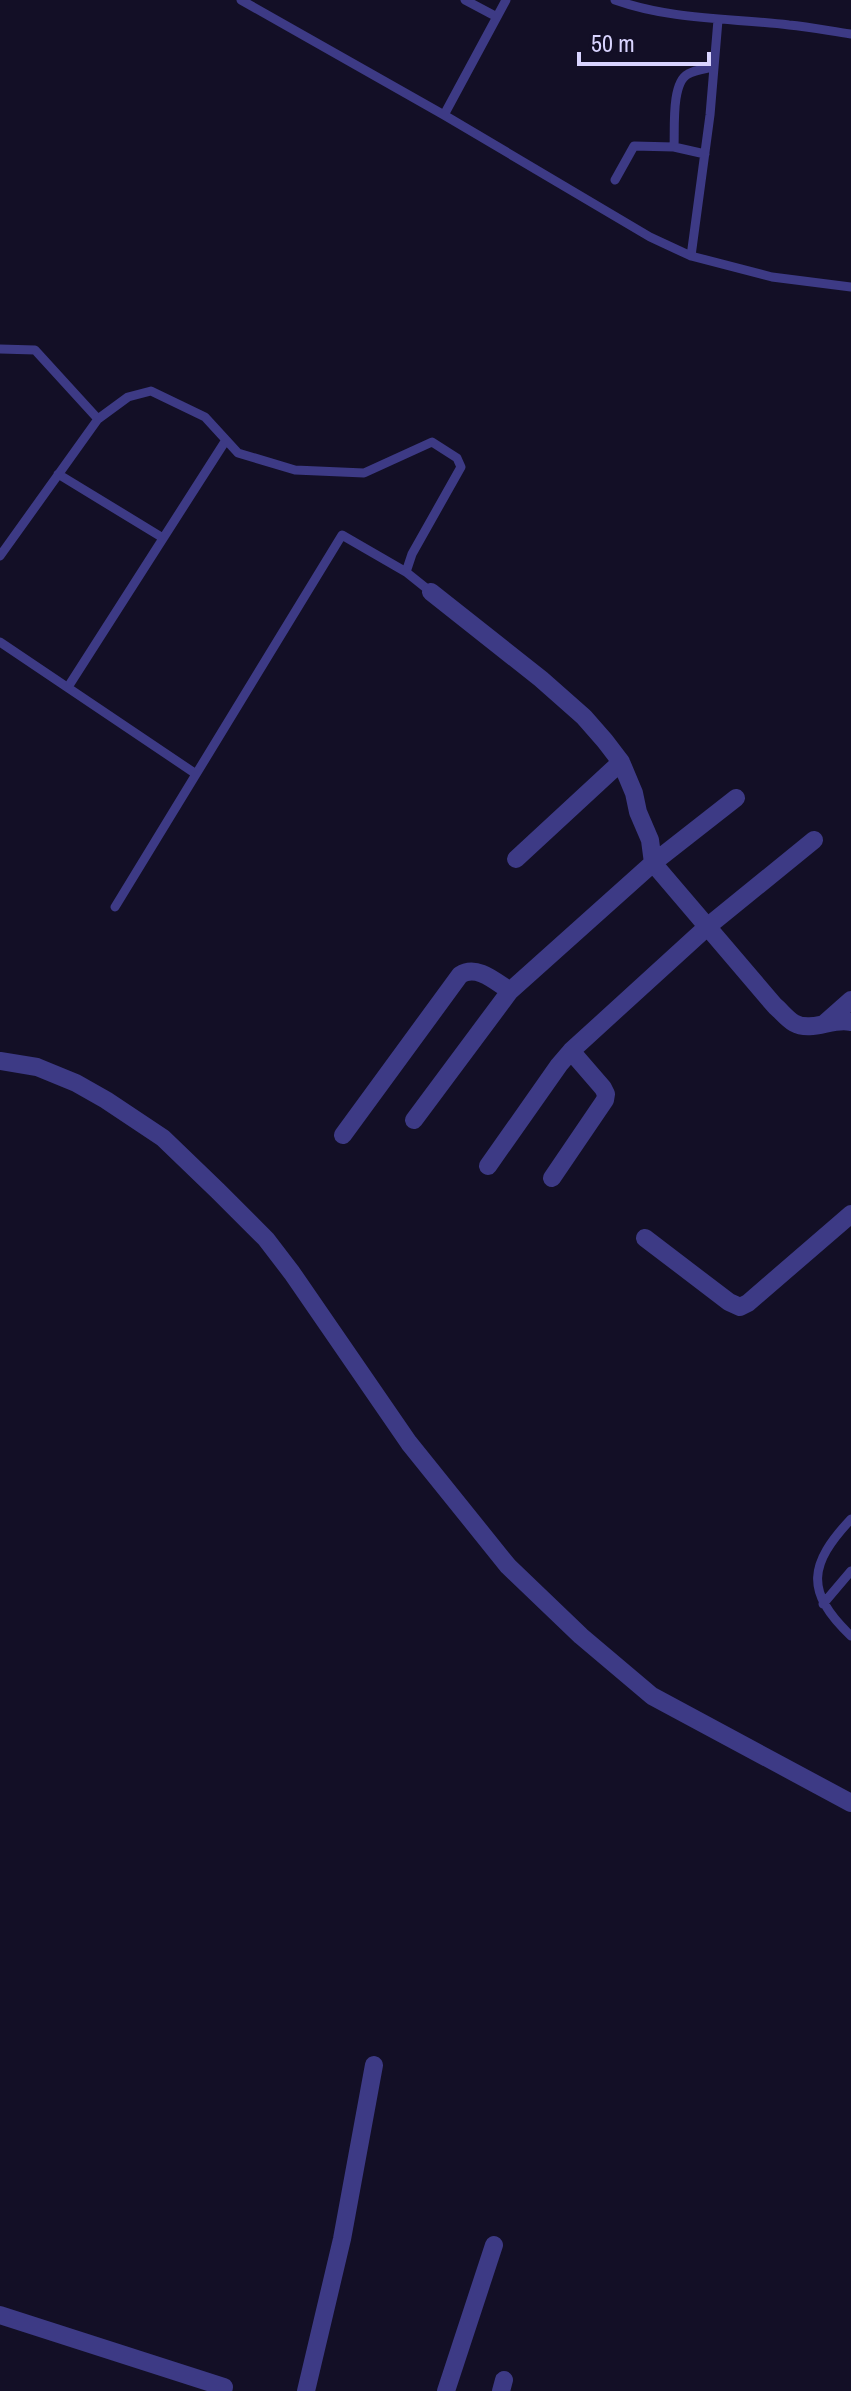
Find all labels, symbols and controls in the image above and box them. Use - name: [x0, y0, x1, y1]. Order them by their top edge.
- scale bar: [579, 16, 709, 66]
- text: 50 m: [591, 27, 635, 59]

